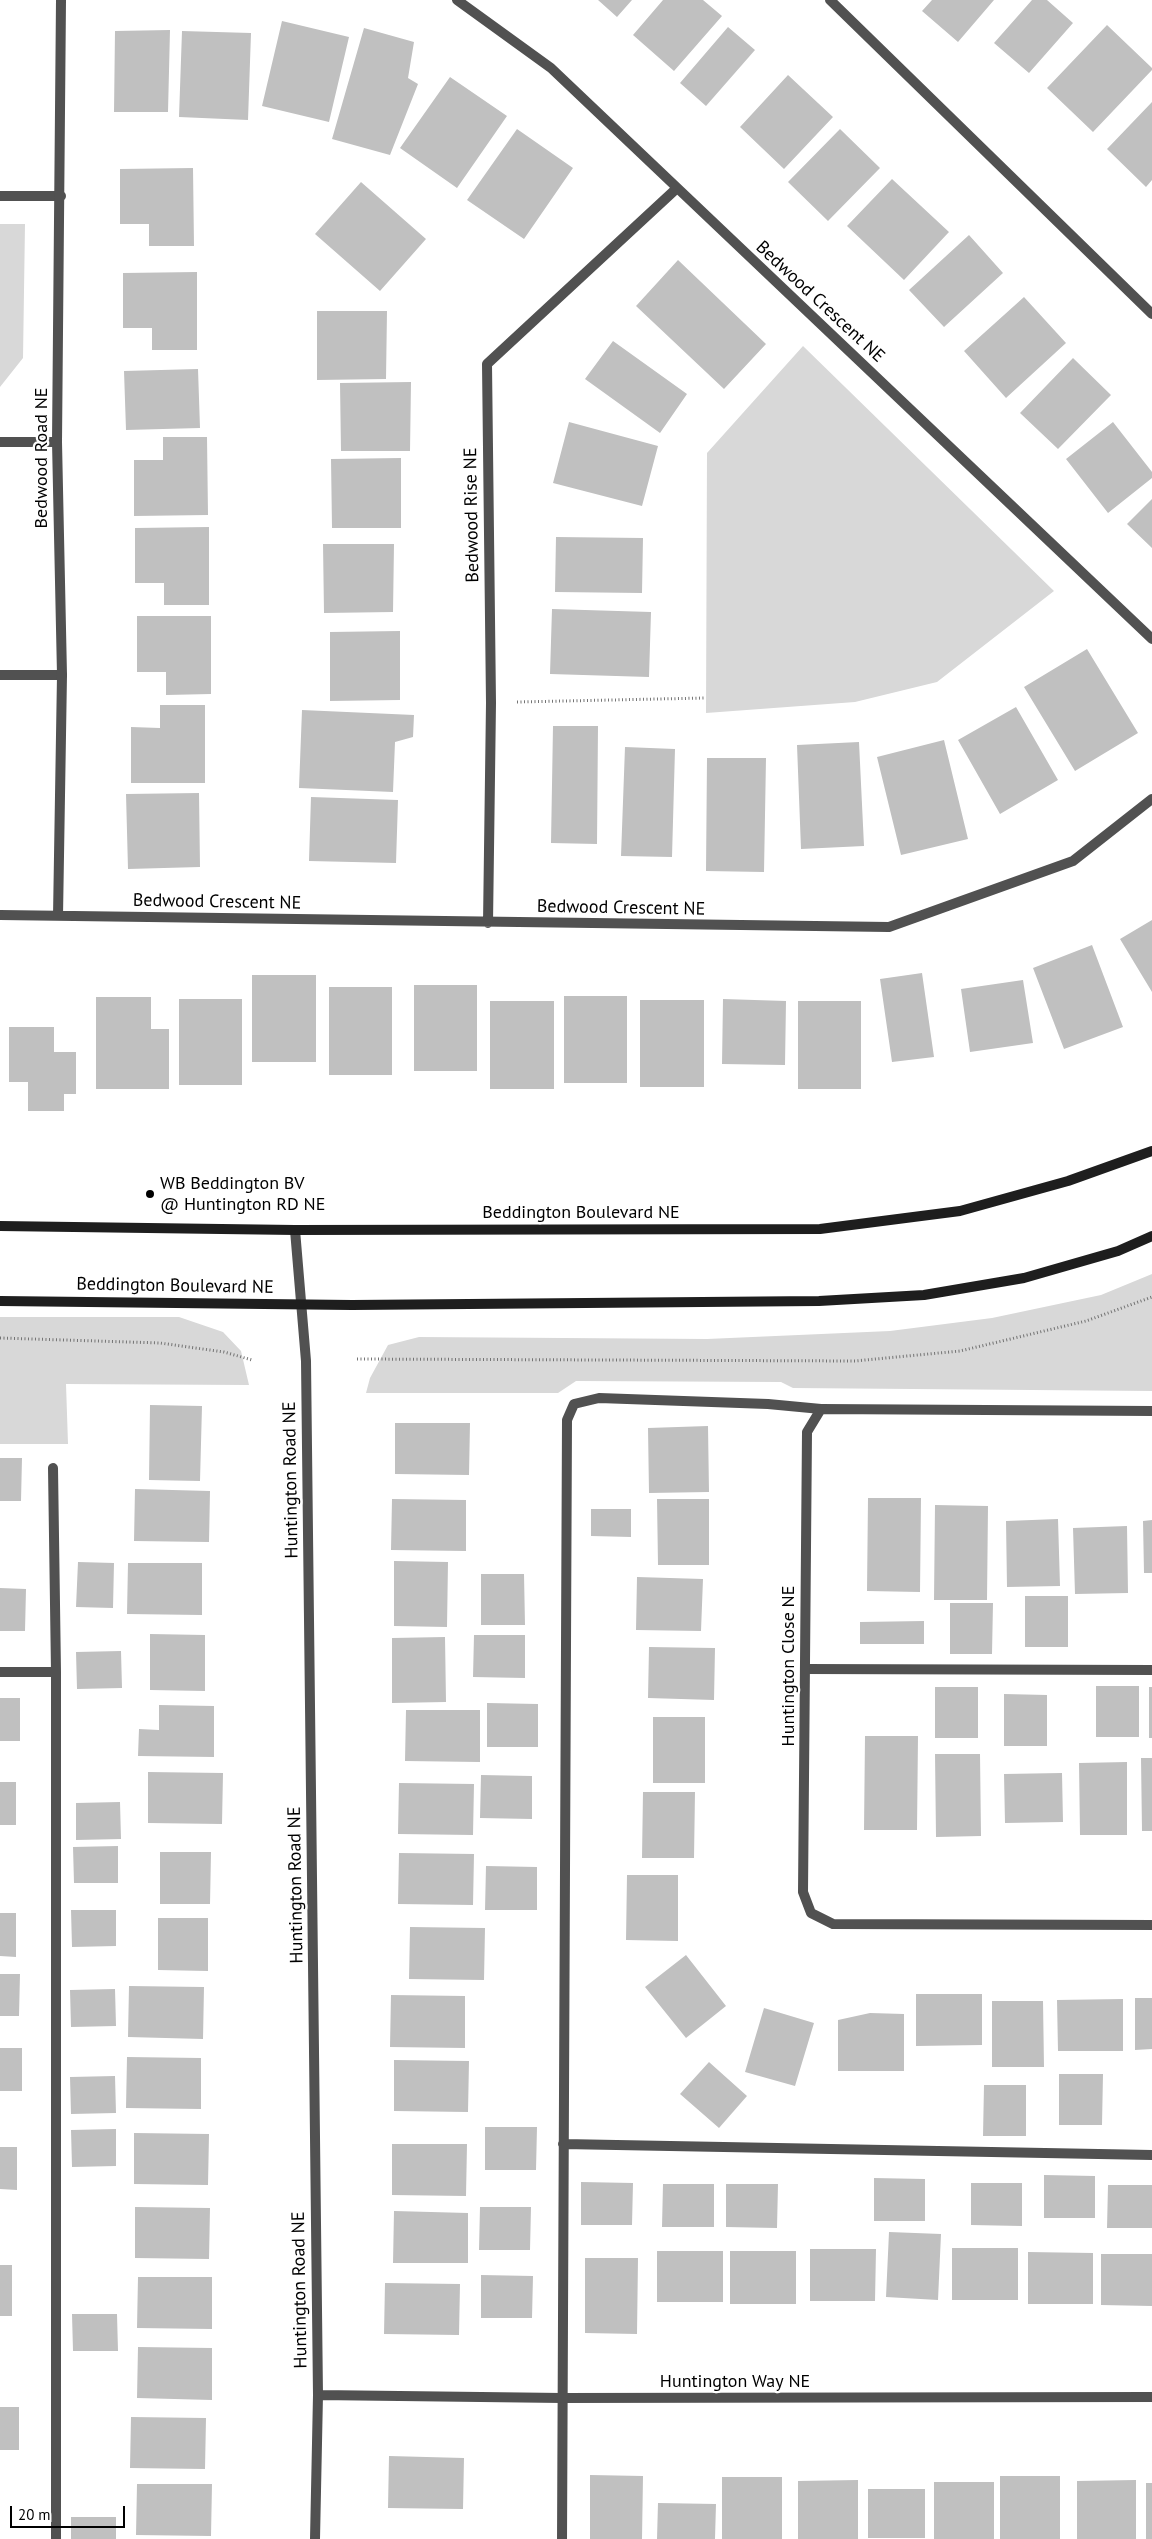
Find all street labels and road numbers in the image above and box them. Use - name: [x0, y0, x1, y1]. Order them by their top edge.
- street label: Bedwood Crescent NE: [751, 237, 889, 367]
- street label: Bedwood Road NE: [31, 388, 53, 528]
- street label: Bedwood Rise NE: [460, 447, 484, 583]
- street label: Bedwood Crescent NE: [133, 890, 301, 914]
- street label: Bedwood Crescent NE: [537, 896, 705, 920]
- street label: Beddington Boulevard NE: [482, 1202, 680, 1224]
- street label: Beddington Boulevard NE: [76, 1273, 274, 1299]
- street label: Huntington Road NE: [279, 1401, 303, 1559]
- street label: Huntington Close NE: [778, 1586, 800, 1746]
- street label: Huntington Road NE: [284, 1806, 308, 1964]
- street label: Huntington Road NE: [288, 2211, 312, 2369]
- street label: Huntington Way NE: [660, 2371, 810, 2393]

